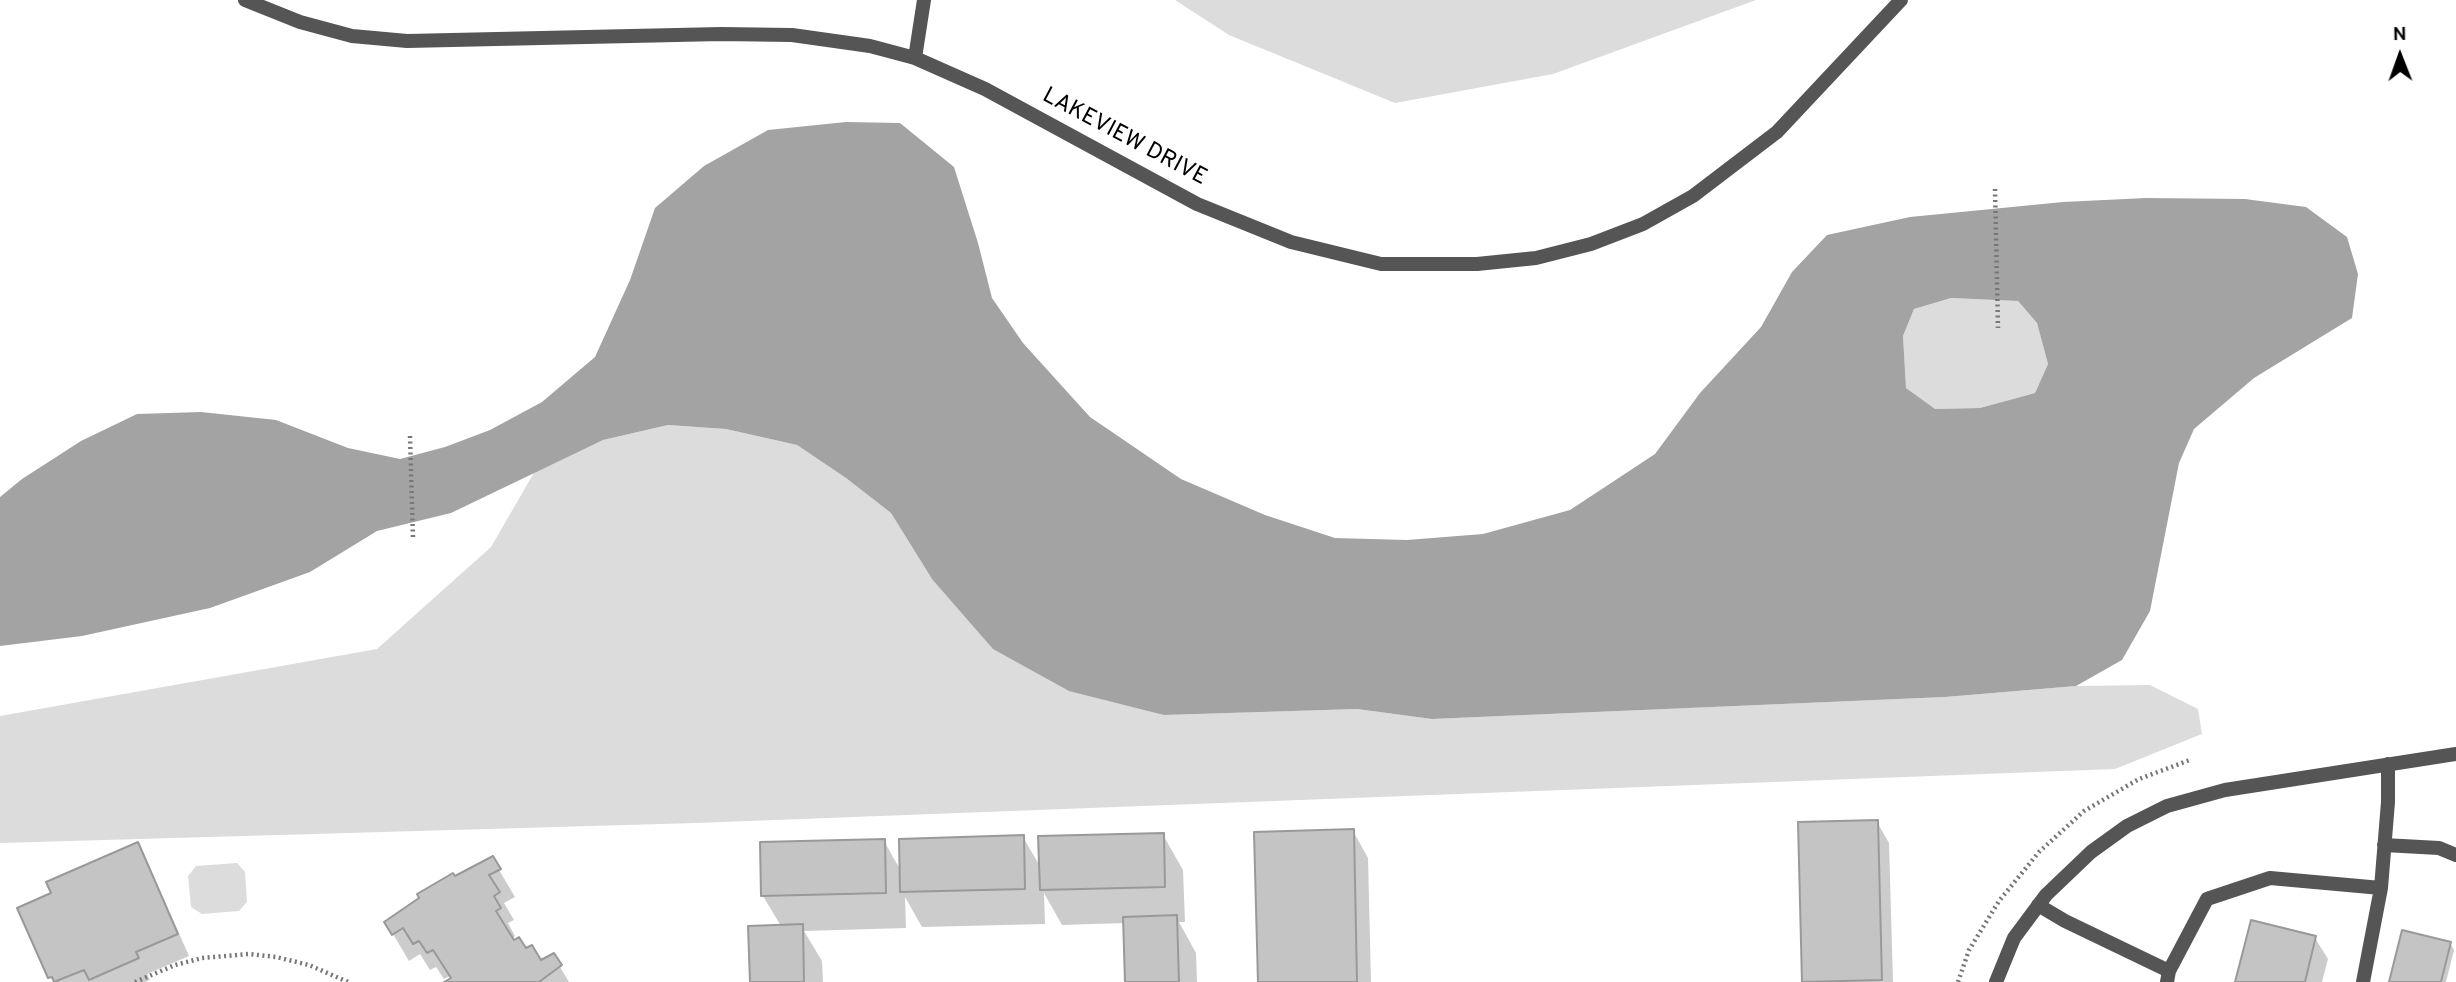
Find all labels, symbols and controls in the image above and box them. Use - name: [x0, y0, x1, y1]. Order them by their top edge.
- north arrow: [2365, 21, 2435, 91]
- text: N: [2393, 23, 2407, 47]
- street label: LAKEVIEW DRIVE: [1037, 83, 1211, 193]

